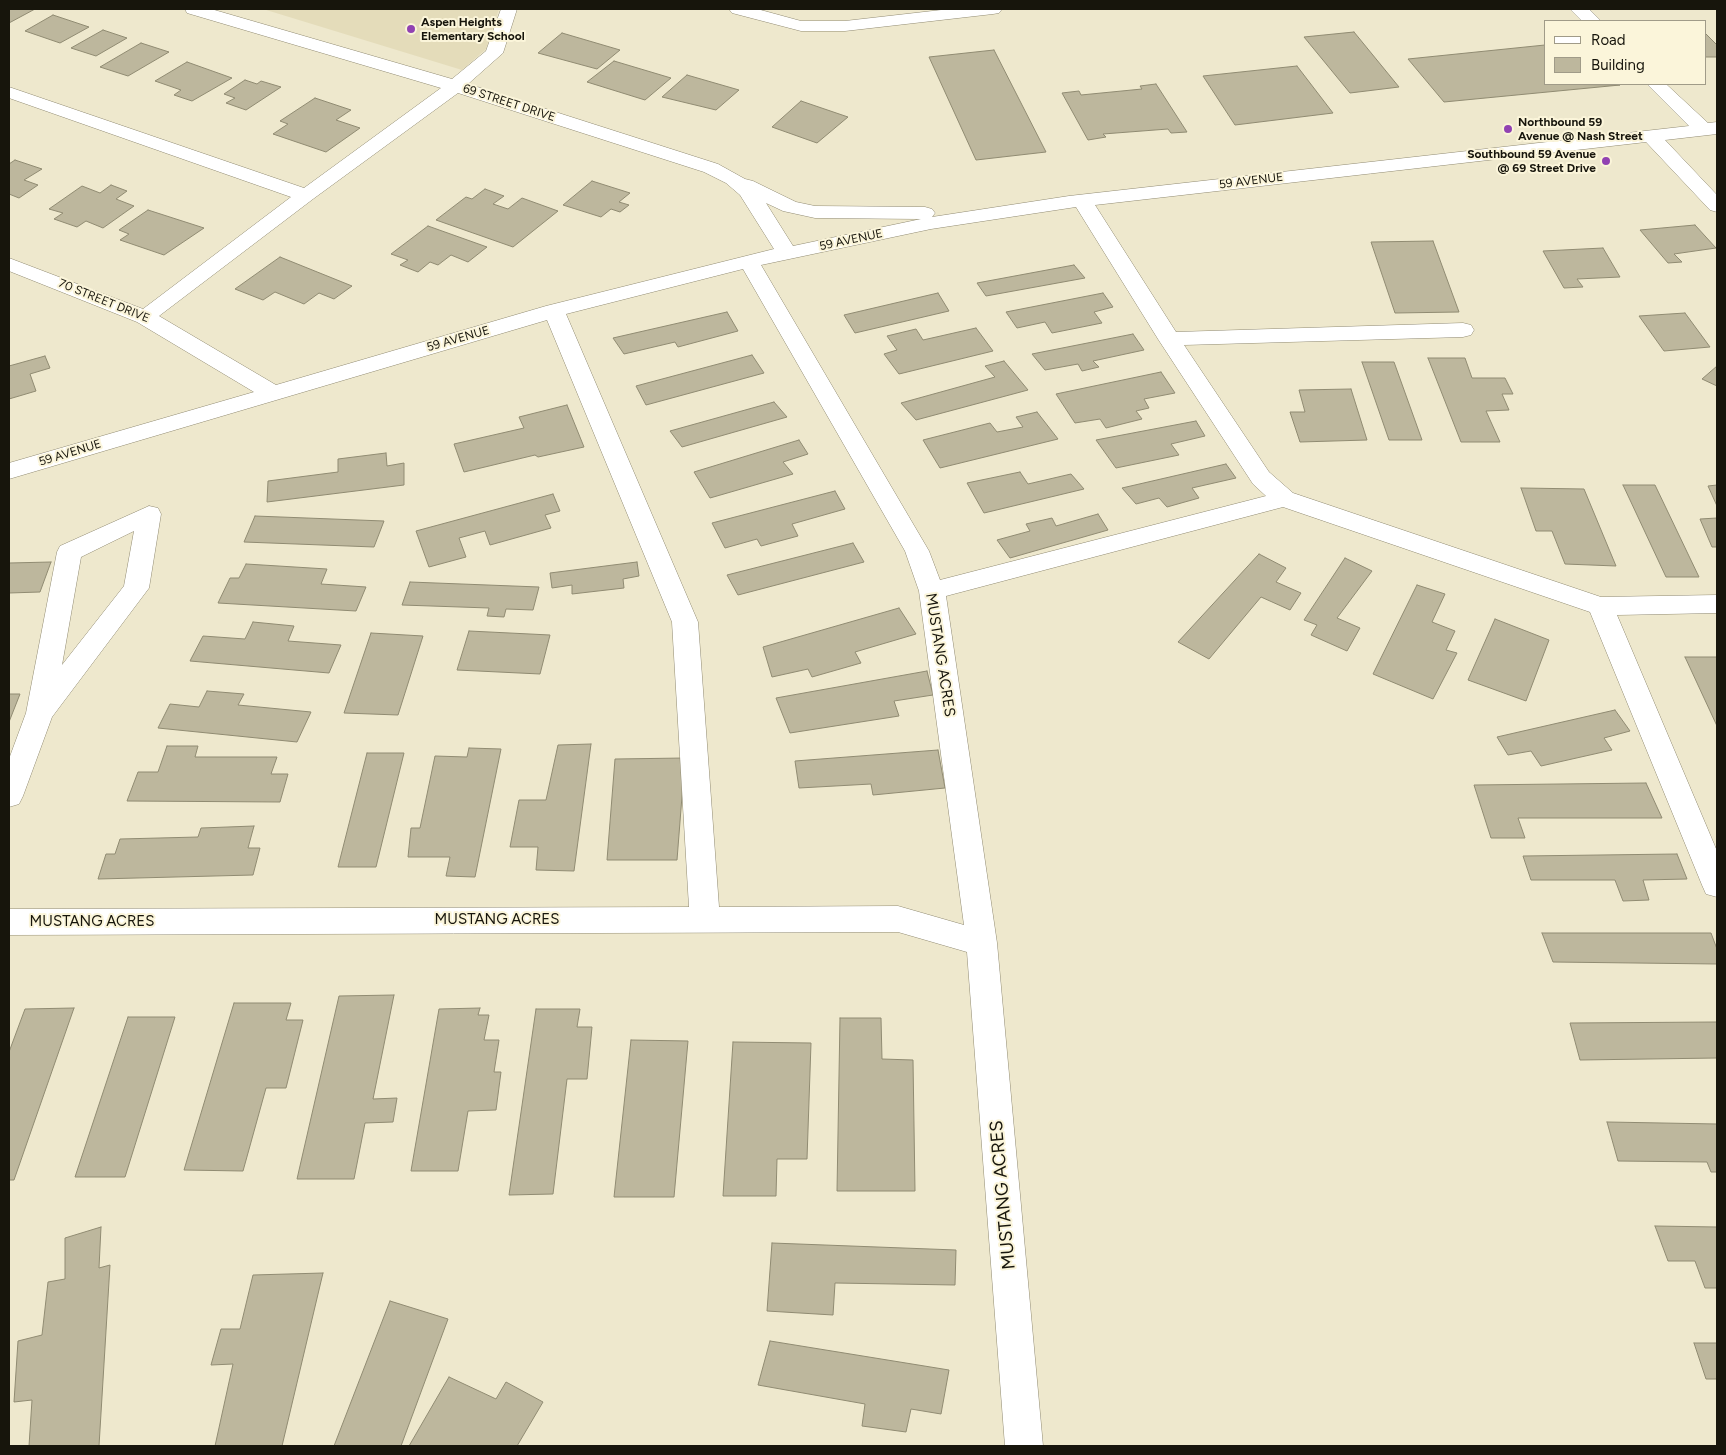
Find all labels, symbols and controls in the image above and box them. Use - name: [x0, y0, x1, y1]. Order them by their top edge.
- place label: Aspen Heights Elementary School: [421, 15, 525, 43]
- legend: [1544, 20, 1706, 85]
- marker: Aspen Heights Elementary School: [405, 23, 417, 35]
- text: Road: [1591, 31, 1626, 49]
- text: Building: [1591, 56, 1645, 74]
- street label: 69 STREET DRIVE: [461, 81, 557, 125]
- place label: Northbound 59 Avenue @ Nash Street: [1518, 115, 1643, 143]
- marker: Northbound 59 Avenue @ Nash Street: [1502, 123, 1514, 135]
- place label: Southbound 59 Avenue @ 69 Street Drive: [1467, 147, 1596, 175]
- marker: Southbound 59 Avenue @ 69 Street Drive: [1600, 155, 1612, 167]
- street label: 59 AVENUE: [1218, 170, 1284, 192]
- street label: 59 AVENUE: [818, 226, 884, 254]
- street label: 70 STREET DRIVE: [56, 276, 152, 326]
- street label: 59 AVENUE: [425, 323, 491, 355]
- street label: 59 AVENUE: [37, 437, 103, 469]
- street label: MUSTANG ACRES: [921, 592, 959, 718]
- street label: MUSTANG ACRES: [435, 911, 559, 929]
- street label: MUSTANG ACRES: [30, 913, 154, 931]
- street label: MUSTANG ACRES: [986, 1119, 1020, 1271]

